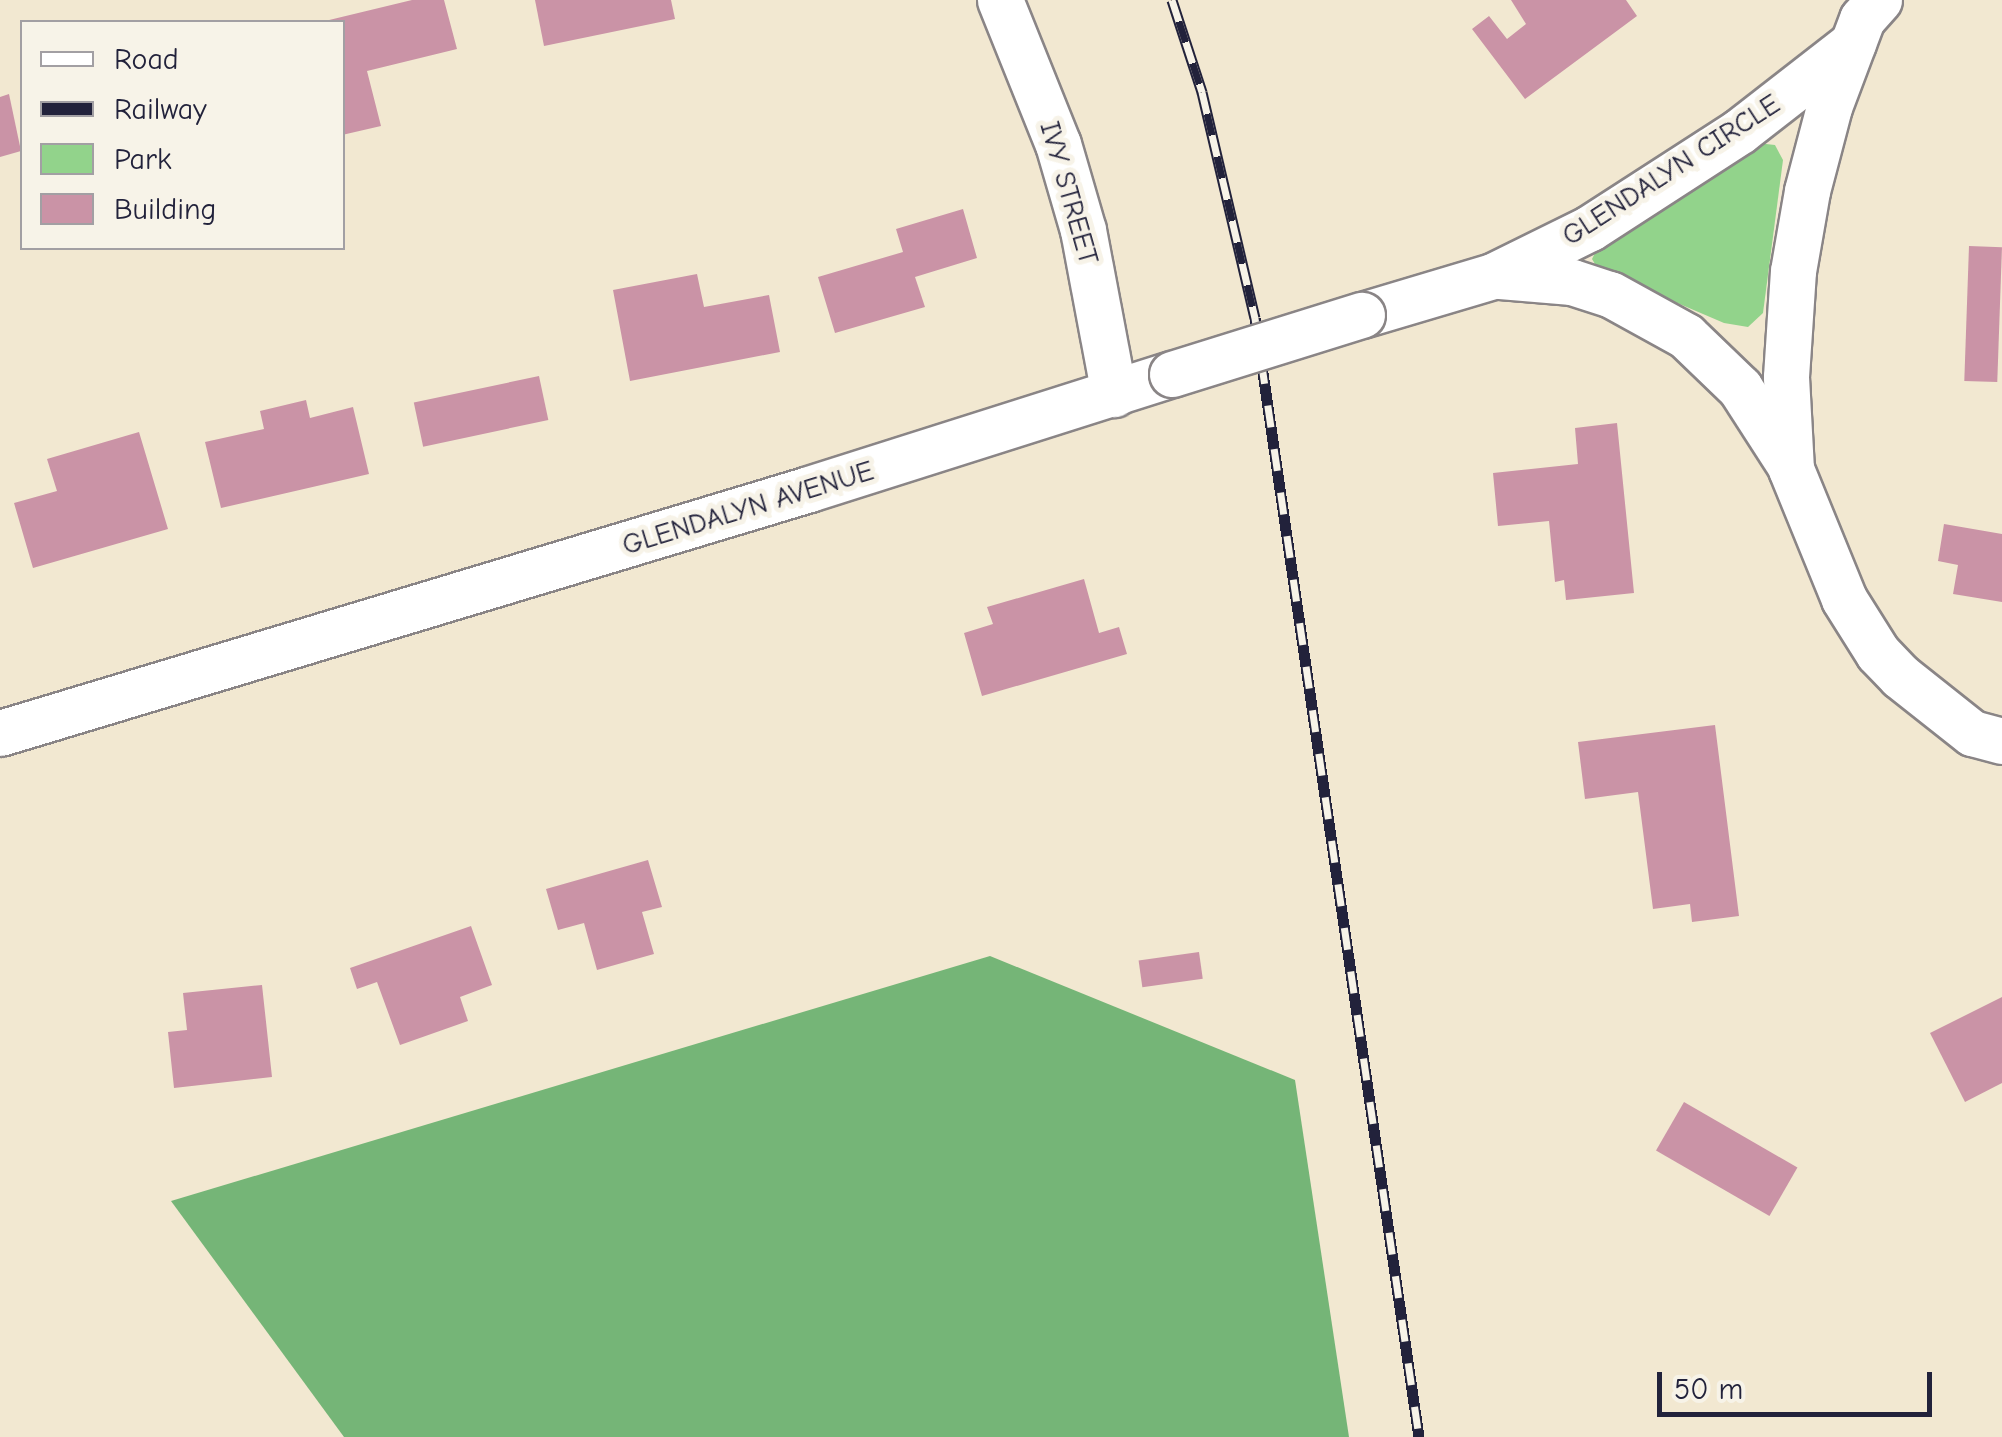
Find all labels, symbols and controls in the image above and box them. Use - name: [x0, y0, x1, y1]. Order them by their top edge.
- legend: [20, 20, 345, 250]
- text: Road: [114, 42, 179, 77]
- street label: GLENDALYN CIRCLE: [1556, 87, 1786, 253]
- text: Railway: [114, 92, 207, 127]
- street label: IVY STREET: [1033, 118, 1105, 268]
- text: Park: [114, 142, 171, 177]
- text: Building: [114, 192, 217, 227]
- street label: GLENDALYN AVENUE: [618, 454, 878, 562]
- scale bar: [1662, 1352, 1937, 1414]
- text: 50 m: [1674, 1372, 1743, 1407]

